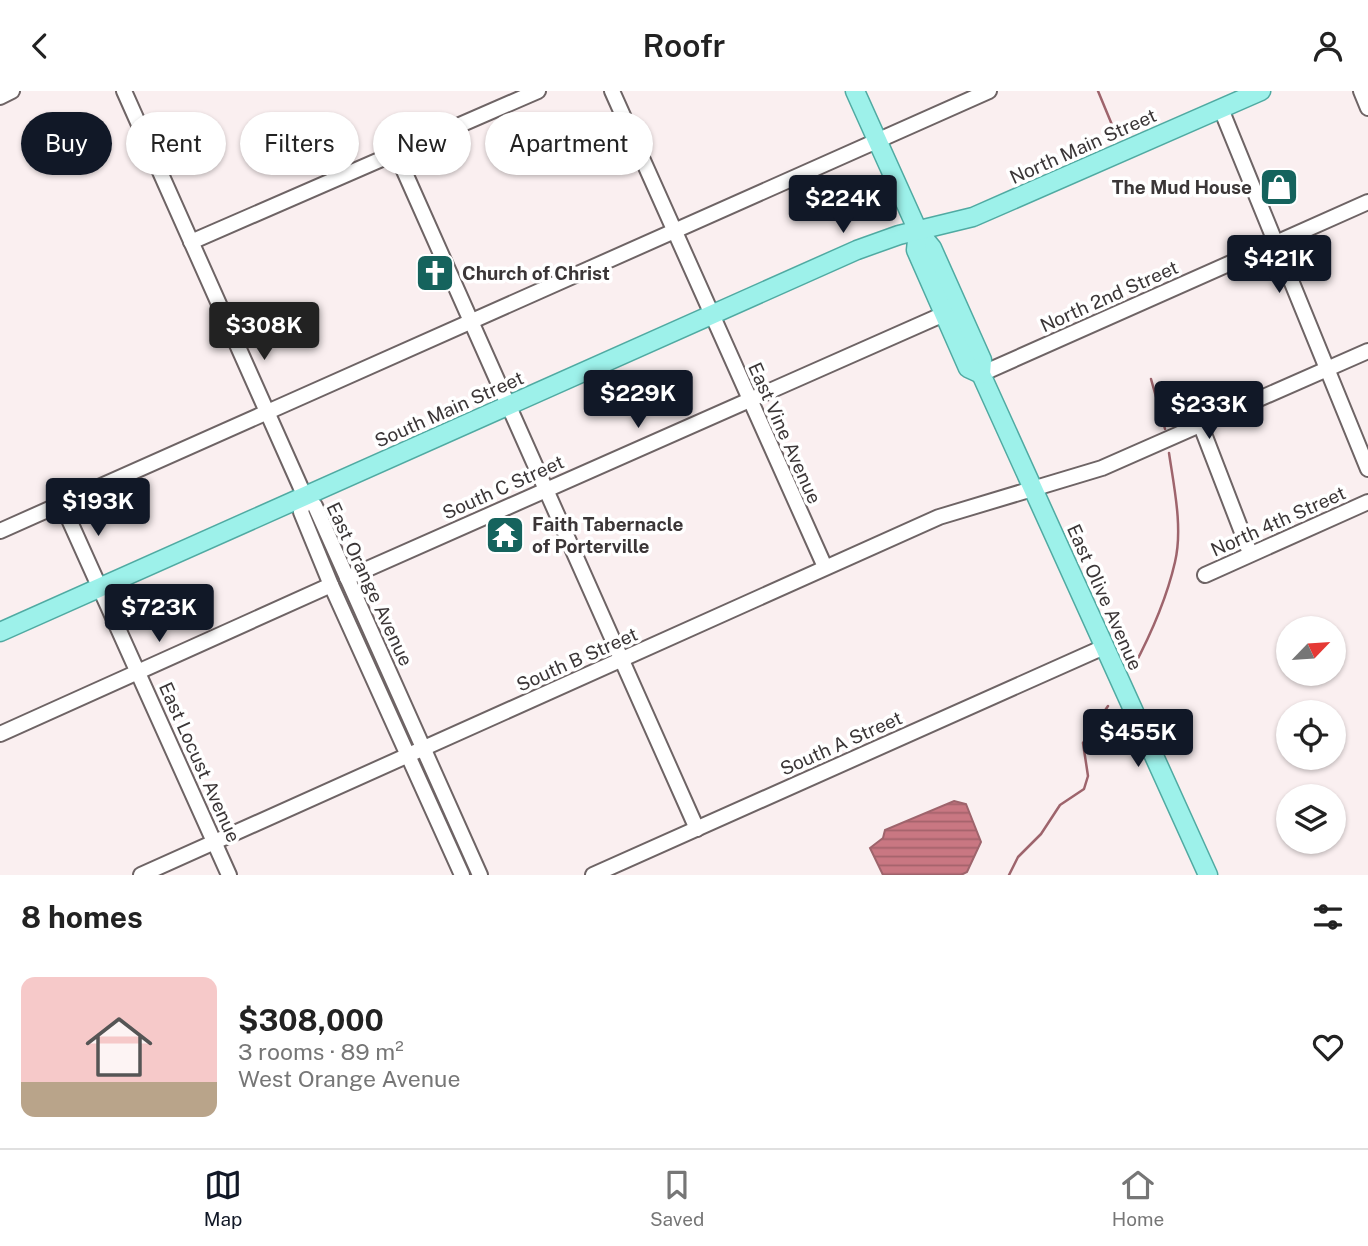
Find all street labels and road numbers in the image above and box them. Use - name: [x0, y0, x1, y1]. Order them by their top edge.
- street label: North Main Street: [1006, 104, 1160, 188]
- street label: North 2nd Street: [1037, 256, 1181, 336]
- street label: East Vine Avenue: [744, 359, 826, 507]
- street label: South Main Street: [371, 366, 527, 452]
- street label: South C Street: [439, 450, 567, 524]
- street label: North 4th Street: [1207, 481, 1349, 561]
- street label: East Orange Avenue: [322, 499, 418, 669]
- street label: East Olive Avenue: [1063, 521, 1147, 673]
- street label: South B Street: [513, 622, 641, 696]
- street label: East Locust Avenue: [155, 679, 245, 845]
- street label: South A Street: [777, 706, 905, 780]

